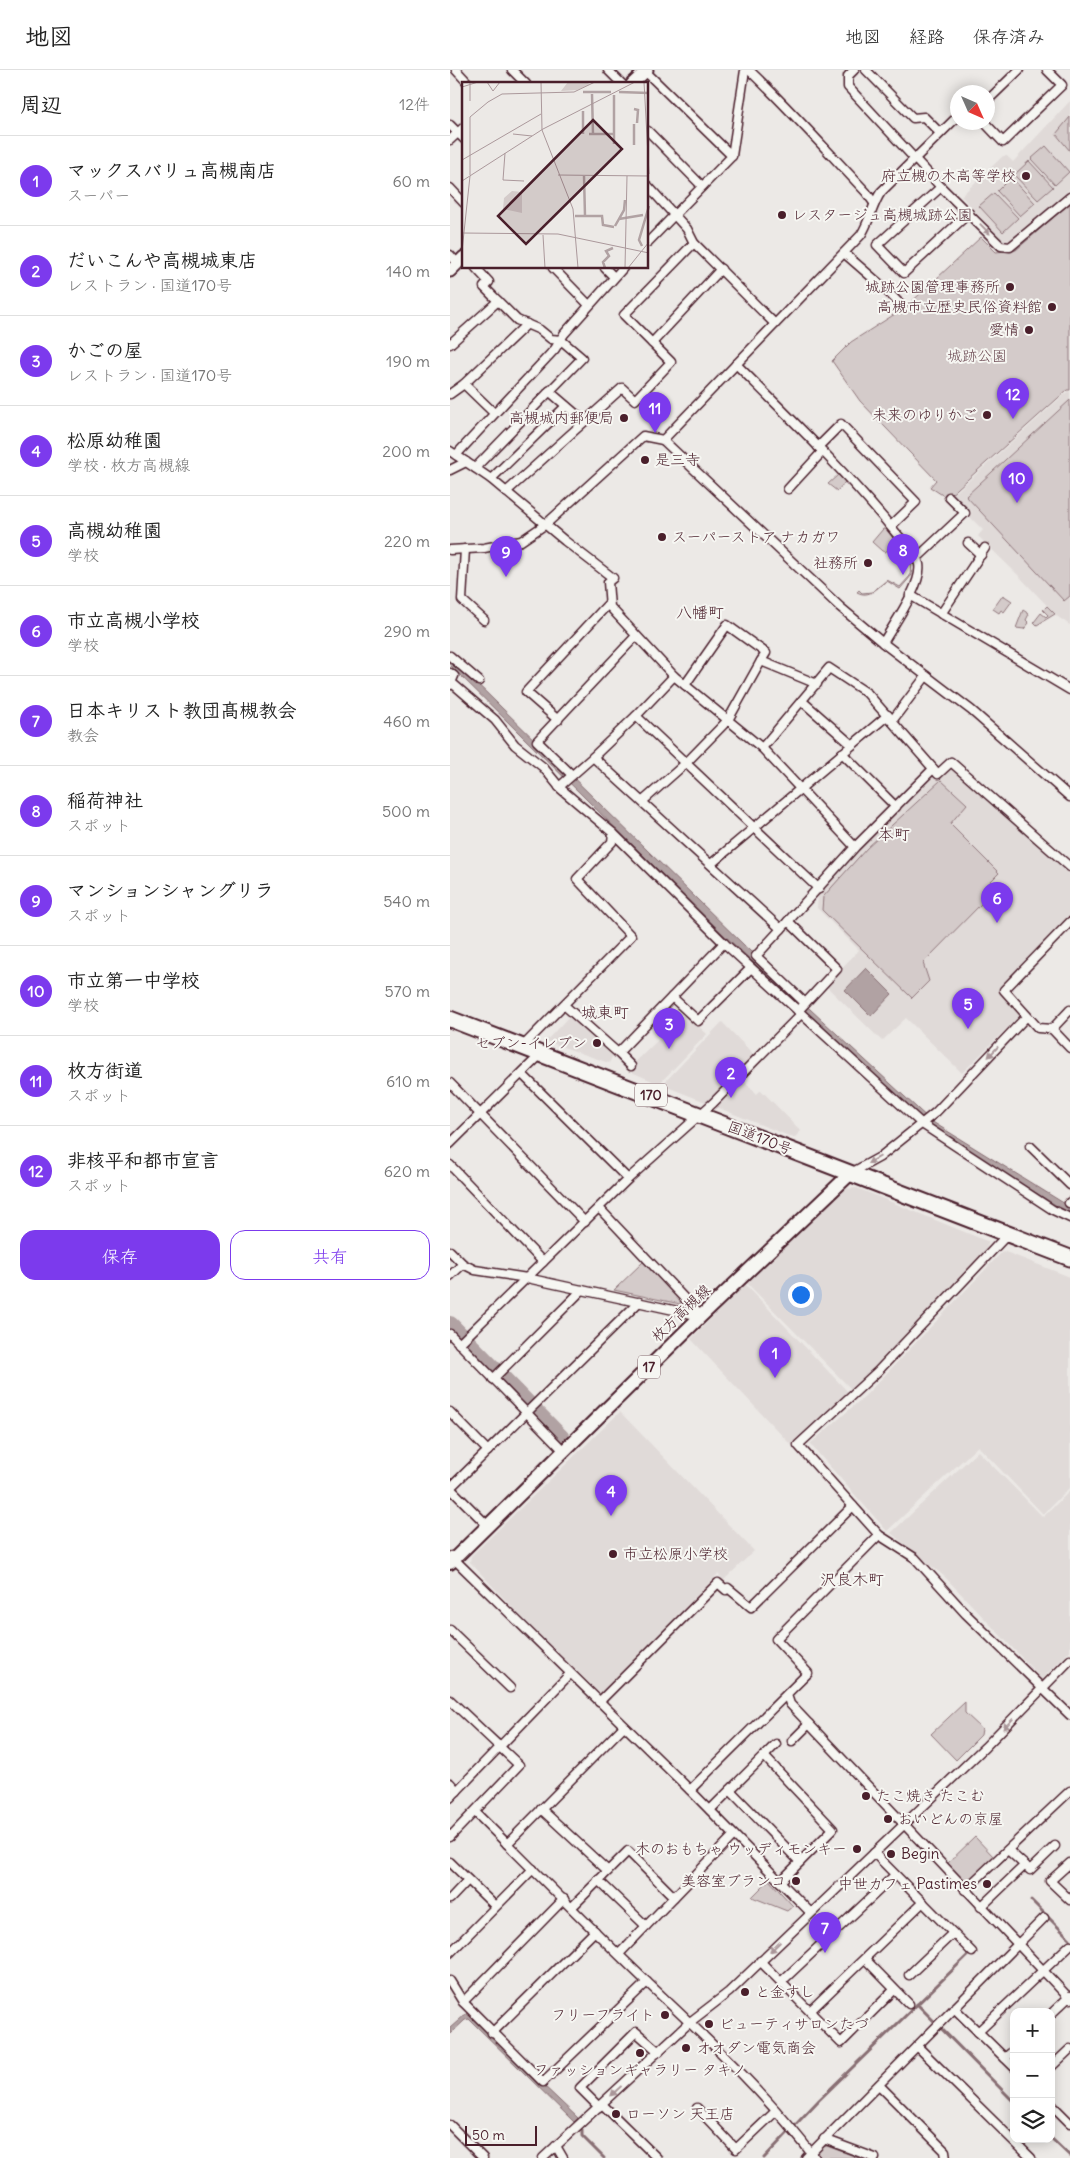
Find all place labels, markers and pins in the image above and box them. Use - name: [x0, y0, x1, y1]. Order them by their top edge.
- place label: 府立槻の木高等学校: [881, 166, 1016, 185]
- marker: 府立槻の木高等学校: [1020, 170, 1032, 182]
- place label: レスタージュ高槻城跡公園: [792, 205, 973, 224]
- marker: レスタージュ高槻城跡公園: [776, 209, 788, 221]
- place label: 城跡公園管理事務所: [865, 277, 1000, 296]
- marker: 城跡公園管理事務所: [1004, 281, 1016, 293]
- place label: 高槻市立歴史民俗資料館: [877, 297, 1042, 316]
- marker: 高槻市立歴史民俗資料館: [1046, 301, 1058, 313]
- place label: 愛情: [989, 320, 1019, 339]
- marker: 愛情: [1023, 324, 1035, 336]
- pin: 12: [997, 378, 1029, 419]
- pin: 11: [639, 392, 671, 433]
- place label: 未来のゆりかご: [872, 405, 977, 424]
- place label: 高槻城内郵便局: [509, 408, 614, 427]
- marker: 未来のゆりかご: [981, 409, 993, 421]
- marker: 高槻城内郵便局: [618, 412, 630, 424]
- place label: 是三寺: [655, 450, 700, 469]
- marker: 是三寺: [639, 454, 651, 466]
- pin: 10: [1001, 462, 1033, 503]
- place label: スーパーストア ナカガワ: [672, 527, 840, 546]
- marker: スーパーストア ナカガワ: [656, 531, 668, 543]
- pin: 8: [887, 534, 919, 575]
- pin: 9: [490, 536, 522, 577]
- place label: 社務所: [813, 553, 858, 572]
- marker: 社務所: [862, 557, 874, 569]
- pin: 6: [981, 882, 1013, 923]
- pin: 5: [952, 988, 984, 1029]
- pin: 3: [653, 1008, 685, 1049]
- place label: セブン-イレブン: [476, 1033, 587, 1052]
- marker: セブン-イレブン: [591, 1037, 603, 1049]
- pin: 2: [715, 1057, 747, 1098]
- pin: 1: [759, 1337, 791, 1378]
- pin: 4: [595, 1475, 627, 1516]
- place label: 市立松原小学校: [623, 1544, 728, 1563]
- marker: 市立松原小学校: [607, 1548, 619, 1560]
- place label: たこ焼き たこむ: [876, 1786, 985, 1805]
- marker: たこ焼き たこむ: [860, 1790, 872, 1802]
- place label: おいどんの京屋: [898, 1809, 1003, 1828]
- marker: おいどんの京屋: [882, 1813, 894, 1825]
- place label: 木のおもちゃ ウッディモンキー: [635, 1839, 847, 1858]
- marker: 木のおもちゃ ウッディモンキー: [851, 1843, 863, 1855]
- place label: Begin: [901, 1844, 940, 1863]
- marker: Begin: [885, 1848, 897, 1860]
- place label: 美容室ブランコ: [681, 1871, 786, 1890]
- place label: 中世カフェ Pastimes: [838, 1874, 977, 1893]
- marker: 美容室ブランコ: [790, 1875, 802, 1887]
- marker: 中世カフェ Pastimes: [981, 1878, 993, 1890]
- pin: 7: [809, 1912, 841, 1953]
- place label: と金すし: [755, 1982, 815, 2001]
- marker: と金すし: [739, 1986, 751, 1998]
- place label: フリーフライト: [551, 2005, 655, 2024]
- marker: フリーフライト: [659, 2009, 671, 2021]
- place label: ビューティサロンたづ: [719, 2014, 869, 2033]
- marker: ビューティサロンたづ: [703, 2018, 715, 2030]
- place label: オオダン電気商会: [696, 2038, 816, 2057]
- marker: オオダン電気商会: [680, 2042, 692, 2054]
- marker: ファッションギャラリー タキノ: [634, 2047, 646, 2059]
- place label: ファッションギャラリー タキノ: [534, 2060, 746, 2079]
- place label: ローソン 天王店: [626, 2104, 735, 2123]
- marker: ローソン 天王店: [610, 2108, 622, 2120]

